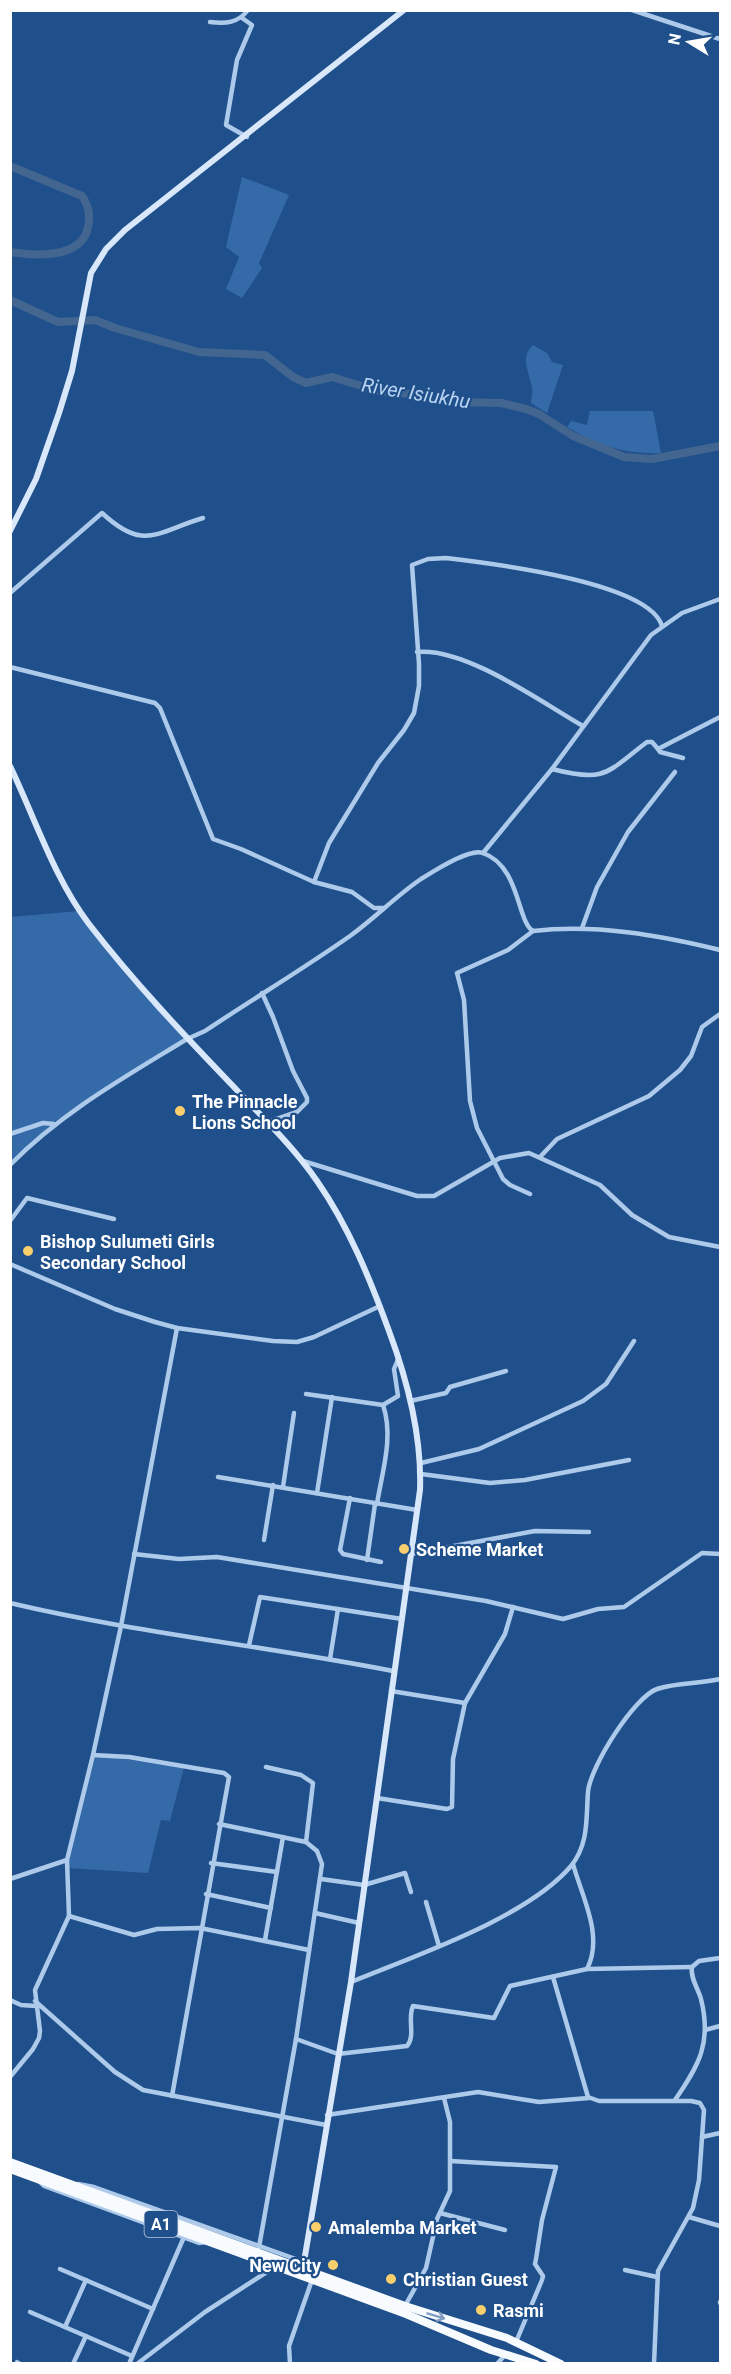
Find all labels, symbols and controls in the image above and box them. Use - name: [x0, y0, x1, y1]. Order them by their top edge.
- north arrow: [659, 12, 719, 72]
- text: N: [664, 32, 685, 47]
- water label: River Isiukhu: [360, 373, 472, 413]
- place label: The Pinnacle Lions School: [192, 1091, 298, 1133]
- marker: The Pinnacle Lions School: [173, 1104, 187, 1118]
- place label: Bishop Sulumeti Girls Secondary School: [40, 1231, 215, 1273]
- marker: Bishop Sulumeti Girls Secondary School: [21, 1244, 35, 1258]
- place label: Scheme Market: [416, 1539, 543, 1560]
- marker: Scheme Market: [397, 1542, 411, 1556]
- road number: A1: [144, 2211, 178, 2237]
- place label: Amalemba Market: [328, 2217, 477, 2238]
- marker: Amalemba Market: [309, 2220, 323, 2234]
- place label: New City: [249, 2255, 322, 2276]
- marker: New City: [326, 2258, 340, 2272]
- place label: Christian Guest: [403, 2269, 528, 2290]
- marker: Christian Guest: [384, 2272, 398, 2286]
- place label: Rasmi: [493, 2300, 544, 2321]
- marker: Rasmi: [474, 2303, 488, 2317]
- one-way arrow: [426, 2311, 445, 2322]

